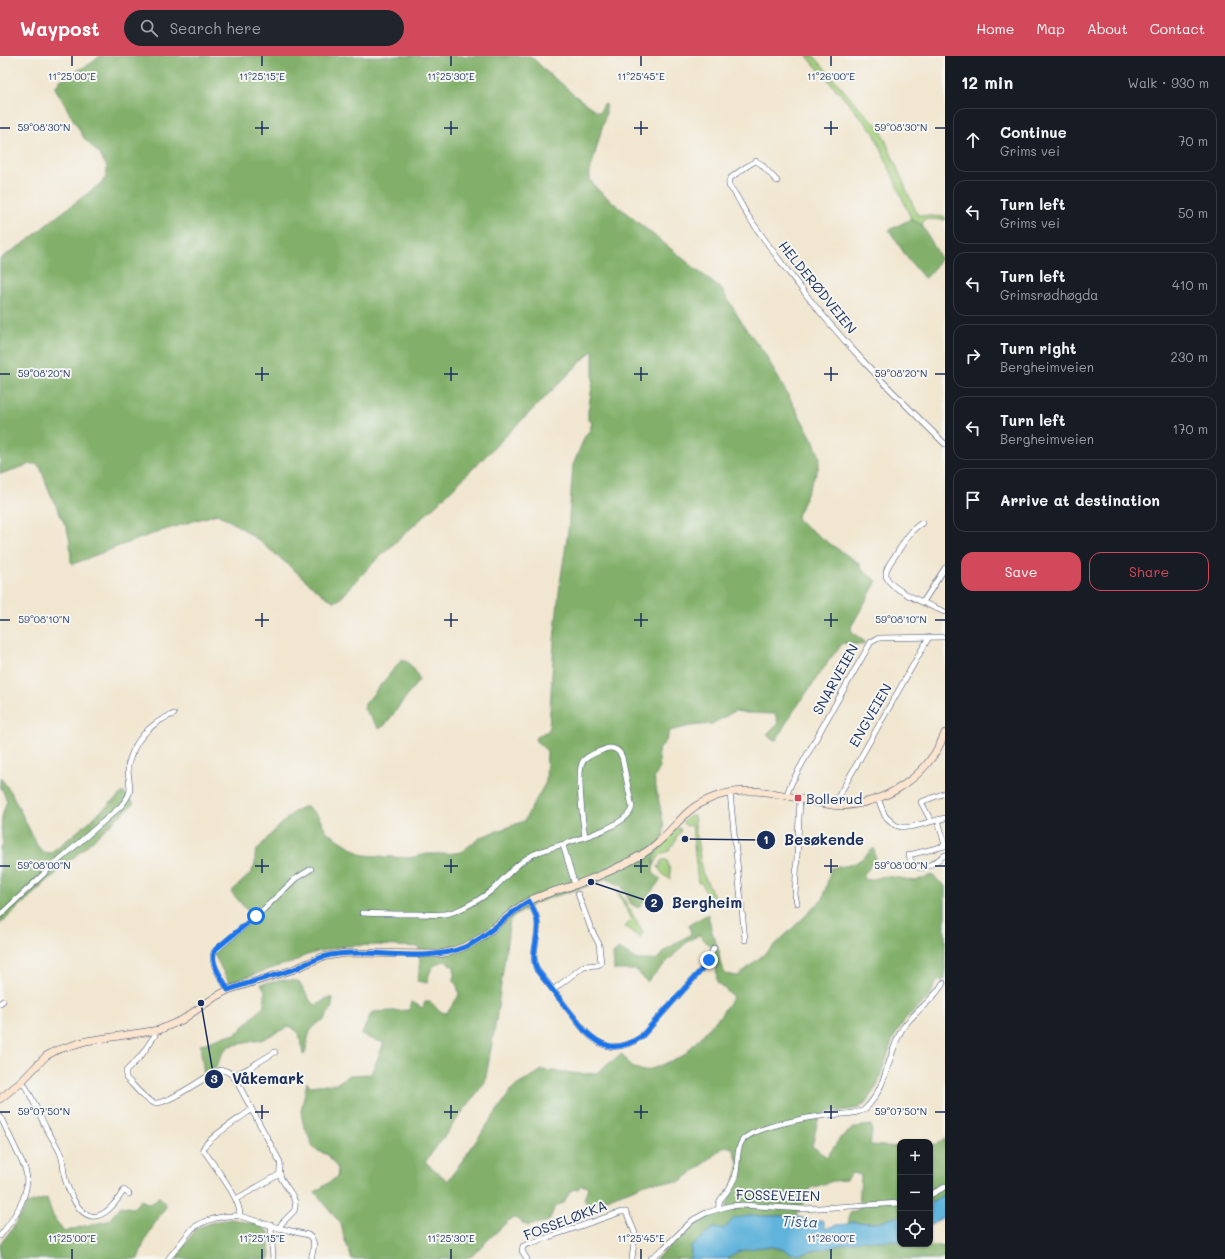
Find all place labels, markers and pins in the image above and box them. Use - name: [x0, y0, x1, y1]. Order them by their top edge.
- place label: Bollerud: [806, 789, 862, 808]
- marker: Bollerud: [793, 793, 803, 803]
- callout: Besøkende: [756, 826, 872, 853]
- callout: Bergheim: [644, 890, 750, 917]
- callout: Våkemark: [204, 1066, 312, 1093]

